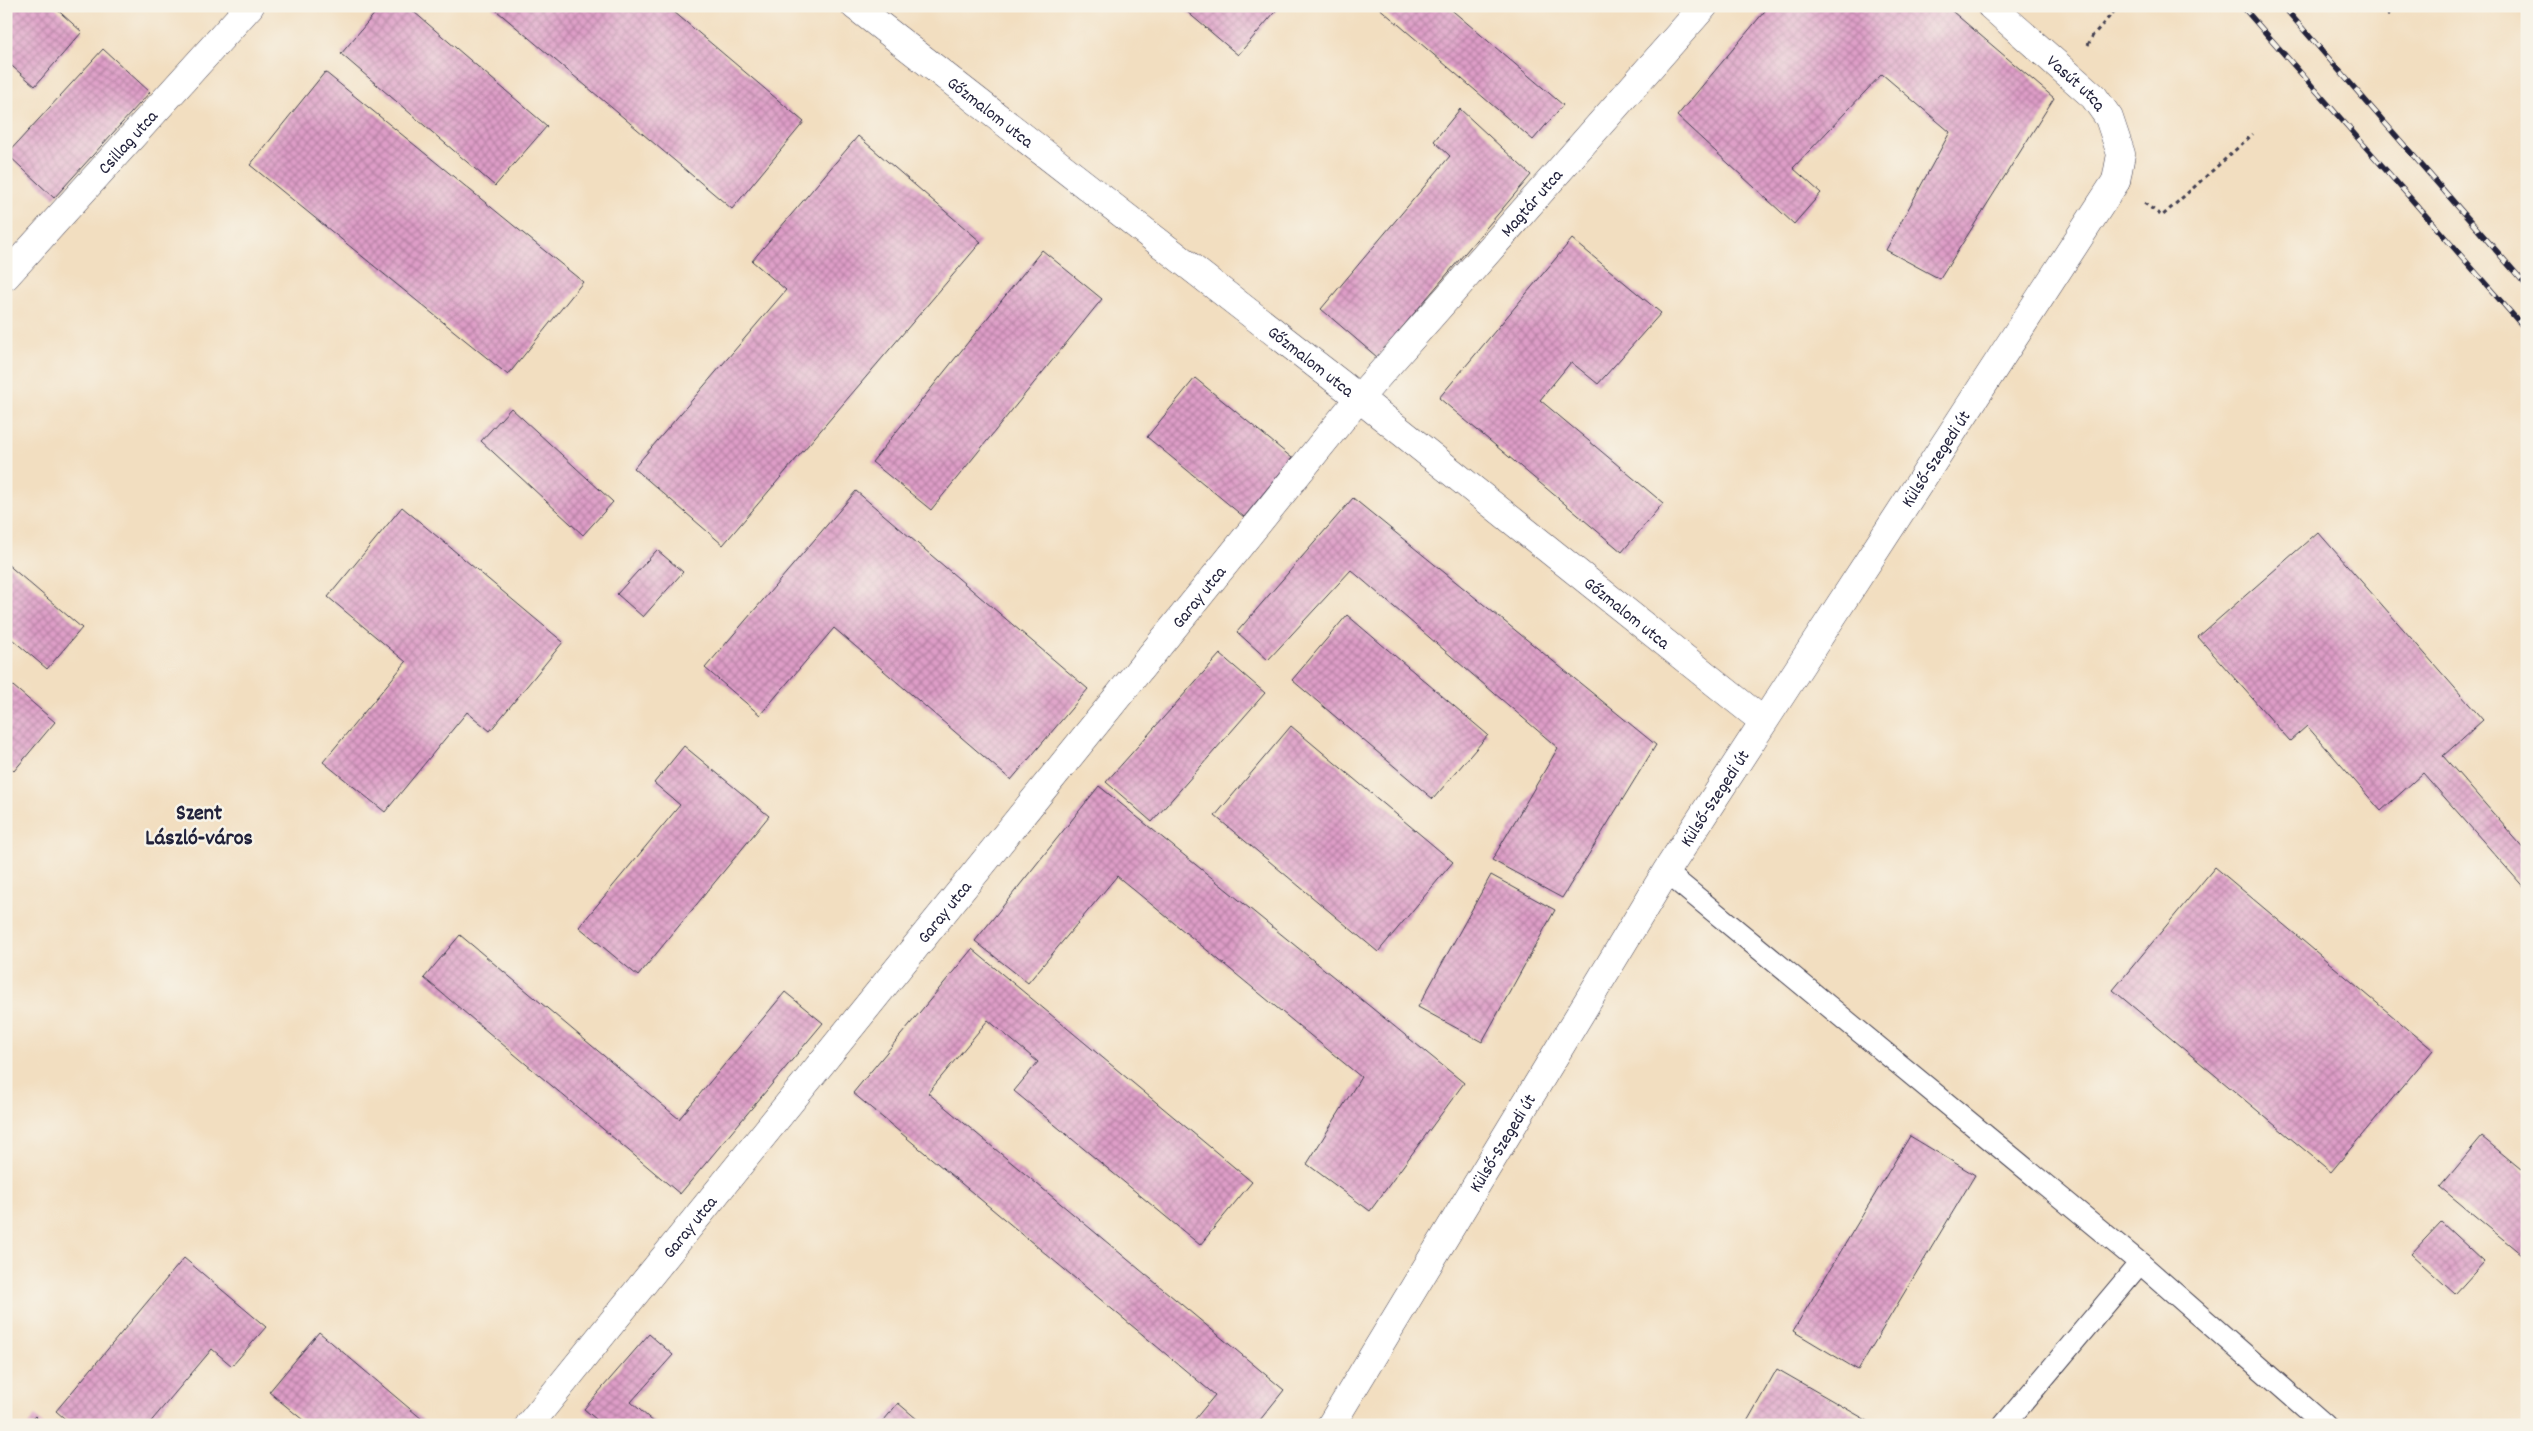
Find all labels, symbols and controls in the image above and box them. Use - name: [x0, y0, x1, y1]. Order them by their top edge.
- street label: Vasút utca: [2040, 50, 2111, 118]
- street label: Gőzmalom utca: [941, 72, 1038, 156]
- street label: Csillag utca: [93, 105, 165, 181]
- street label: Magtár utca: [1496, 164, 1570, 244]
- street label: Gőzmalom utca: [1261, 321, 1359, 405]
- street label: Külső-Szegedi út: [1897, 406, 1978, 513]
- street label: Garay utca: [1167, 561, 1234, 635]
- street label: Gőzmalom utca: [1577, 572, 1674, 657]
- street label: Külső-Szegedi út: [1676, 746, 1757, 853]
- district label: Szent László-város: [145, 799, 253, 855]
- street label: Garay utca: [913, 876, 979, 950]
- street label: Külső-Szegedi út: [1465, 1090, 1544, 1198]
- street label: Garay utca: [658, 1191, 725, 1265]

